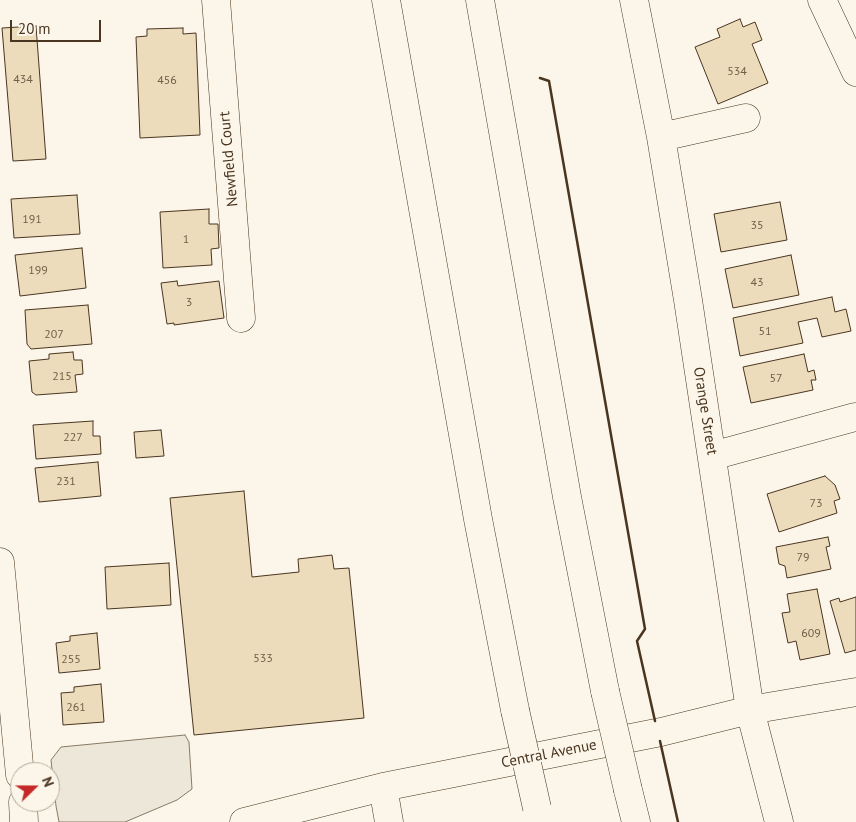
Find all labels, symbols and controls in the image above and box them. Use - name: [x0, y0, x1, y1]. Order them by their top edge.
- scale bar: [12, 10, 104, 42]
- text: 20 m: [18, 19, 51, 38]
- house number: 534: [727, 65, 747, 79]
- house number: 434: [13, 73, 33, 87]
- house number: 456: [157, 74, 177, 88]
- street label: Newfield Court: [216, 111, 242, 207]
- house number: 191: [22, 213, 42, 227]
- house number: 35: [750, 219, 764, 233]
- house number: 1: [183, 233, 189, 247]
- house number: 199: [28, 264, 48, 278]
- house number: 43: [750, 276, 764, 290]
- house number: 3: [186, 296, 192, 310]
- house number: 51: [758, 325, 772, 339]
- house number: 207: [44, 328, 64, 342]
- street label: Orange Street: [689, 366, 721, 456]
- house number: 215: [52, 370, 72, 384]
- house number: 57: [769, 372, 783, 386]
- house number: 227: [63, 431, 83, 445]
- house number: 231: [56, 475, 76, 489]
- house number: 73: [809, 497, 823, 511]
- house number: 79: [796, 551, 810, 565]
- house number: 609: [801, 627, 821, 641]
- house number: 533: [253, 652, 273, 666]
- house number: 255: [61, 653, 81, 667]
- house number: 261: [66, 701, 86, 715]
- street label: Central Avenue: [500, 736, 598, 772]
- north arrow: [10, 762, 60, 812]
- text: N: [38, 774, 58, 789]

